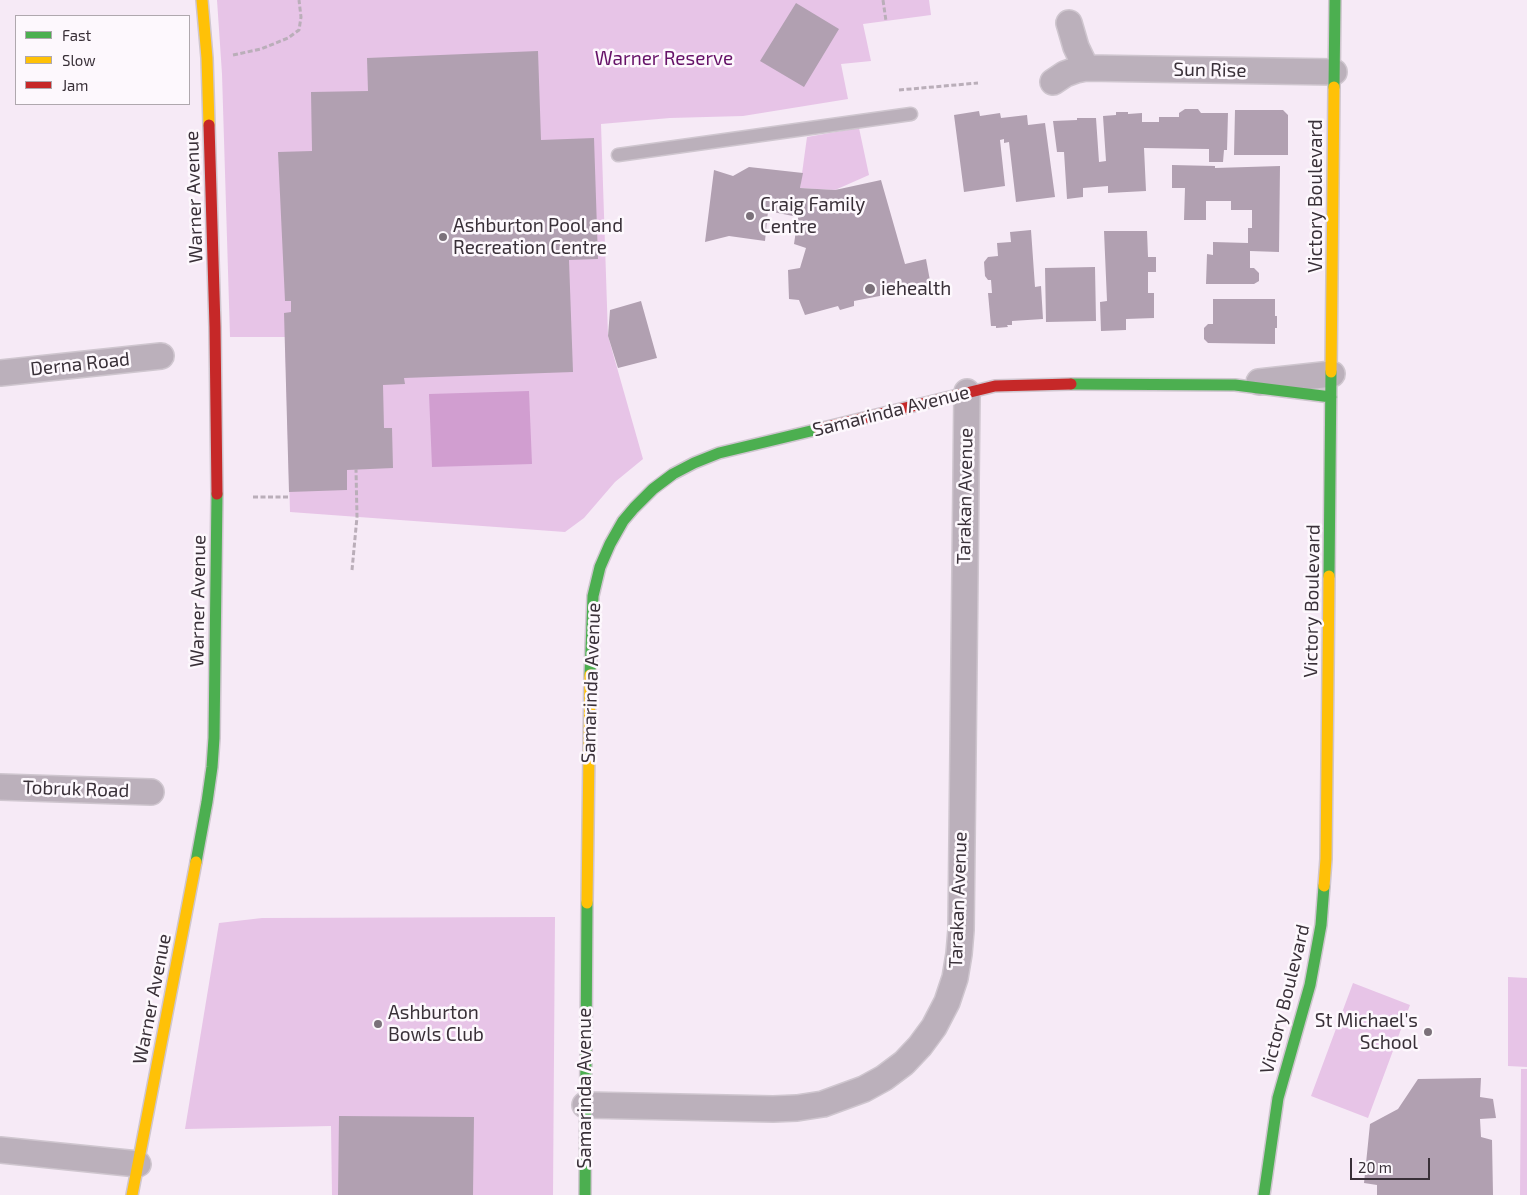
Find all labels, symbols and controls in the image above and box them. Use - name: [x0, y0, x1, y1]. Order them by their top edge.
- legend: [15, 15, 190, 105]
- text: Fast: [62, 26, 91, 44]
- park label: Warner Reserve: [595, 48, 733, 70]
- text: Slow: [62, 51, 96, 69]
- street label: Sun Rise: [1173, 58, 1247, 82]
- text: Jam: [62, 76, 88, 94]
- street label: Victory Boulevard: [1305, 119, 1327, 273]
- street label: Warner Avenue: [180, 130, 208, 264]
- place label: Craig Family Centre: [760, 194, 865, 238]
- marker: Craig Family Centre: [744, 210, 756, 222]
- place label: Ashburton Pool and Recreation Centre: [453, 215, 623, 259]
- marker: Ashburton Pool and Recreation Centre: [437, 231, 449, 243]
- place label: iehealth: [881, 278, 951, 300]
- marker: iehealth: [863, 282, 877, 296]
- street label: Derna Road: [29, 347, 131, 381]
- street label: Samarinda Avenue: [810, 380, 972, 442]
- street label: Tarakan Avenue: [952, 427, 978, 565]
- street label: Victory Boulevard: [1299, 524, 1325, 678]
- street label: Warner Avenue: [185, 535, 211, 667]
- street label: Samarinda Avenue: [577, 602, 605, 764]
- street label: Tobruk Road: [22, 776, 130, 802]
- street label: Tarakan Avenue: [944, 831, 972, 969]
- street label: Victory Boulevard: [1255, 922, 1315, 1076]
- street label: Warner Avenue: [128, 932, 176, 1066]
- place label: Ashburton Bowls Club: [388, 1002, 484, 1046]
- street label: Samarinda Avenue: [574, 1008, 596, 1168]
- place label: St Michael's School: [1315, 1010, 1418, 1054]
- marker: Ashburton Bowls Club: [372, 1018, 384, 1030]
- marker: St Michael's School: [1422, 1026, 1434, 1038]
- scale bar: [1352, 1148, 1432, 1180]
- text: 20 m: [1358, 1158, 1392, 1176]

